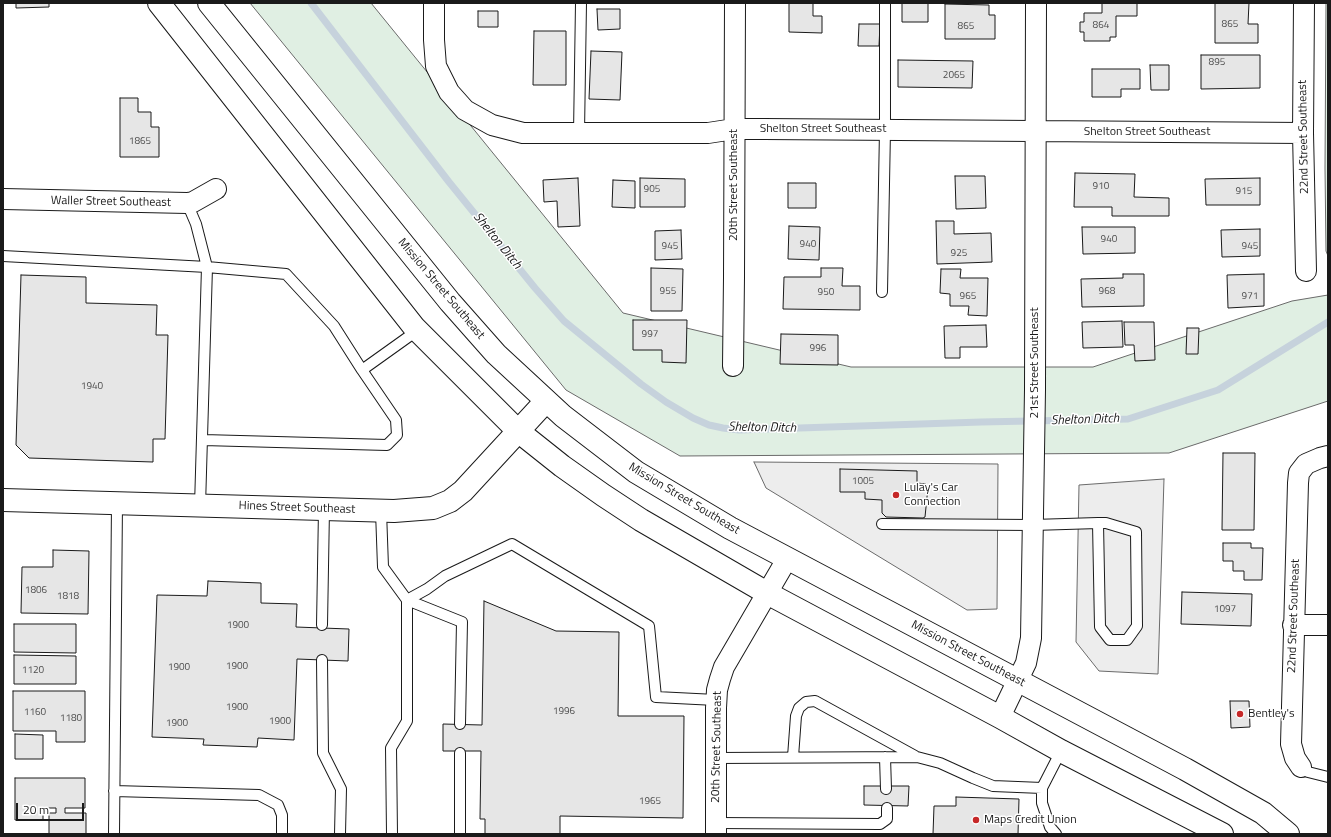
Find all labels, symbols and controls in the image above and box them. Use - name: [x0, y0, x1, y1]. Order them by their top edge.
- house number: 865: [1222, 19, 1238, 31]
- house number: 864: [1093, 20, 1109, 32]
- house number: 865: [958, 21, 974, 33]
- house number: 895: [1209, 57, 1225, 69]
- house number: 2065: [943, 70, 965, 82]
- street label: 22nd Street Southeast: [1296, 80, 1312, 194]
- street label: Shelton Street Southeast: [760, 122, 886, 136]
- street label: Shelton Street Southeast: [1084, 125, 1210, 139]
- street label: 20th Street Southeast: [727, 129, 741, 241]
- house number: 1865: [129, 136, 151, 148]
- house number: 910: [1093, 181, 1109, 193]
- house number: 905: [644, 184, 660, 196]
- house number: 915: [1236, 186, 1252, 198]
- street label: Waller Street Southeast: [51, 194, 171, 210]
- water label: Shelton Ditch: [470, 210, 524, 272]
- house number: 940: [1101, 234, 1117, 246]
- street label: Mission Street Southeast: [395, 236, 487, 342]
- house number: 940: [800, 239, 816, 251]
- house number: 945: [662, 241, 678, 253]
- house number: 945: [1242, 241, 1258, 253]
- house number: 925: [951, 248, 967, 260]
- house number: 955: [660, 286, 676, 298]
- house number: 968: [1099, 286, 1115, 298]
- house number: 950: [818, 287, 834, 299]
- house number: 965: [960, 291, 976, 303]
- house number: 971: [1242, 291, 1258, 303]
- street label: 21st Street Southeast: [1028, 307, 1042, 419]
- house number: 997: [642, 329, 658, 341]
- house number: 996: [810, 343, 826, 355]
- house number: 1940: [81, 381, 103, 393]
- water label: Shelton Ditch: [1051, 411, 1119, 429]
- water label: Shelton Ditch: [728, 420, 796, 436]
- street label: Mission Street Southeast: [626, 460, 742, 538]
- house number: 1005: [852, 476, 874, 488]
- place label: Lulay's Car Connection: [904, 481, 961, 509]
- marker: Lulay's Car Connection: [891, 490, 901, 500]
- street label: Hines Street Southeast: [238, 499, 356, 517]
- street label: 22nd Street Southeast: [1285, 559, 1303, 673]
- house number: 1806: [25, 585, 47, 597]
- house number: 1818: [57, 591, 79, 603]
- house number: 1097: [1214, 604, 1236, 616]
- street label: Mission Street Southeast: [908, 618, 1028, 690]
- house number: 1900: [227, 620, 249, 632]
- house number: 1900: [226, 661, 248, 673]
- house number: 1900: [168, 662, 190, 674]
- house number: 1120: [22, 665, 44, 677]
- street label: 20th Street Southeast: [709, 691, 725, 803]
- house number: 1900: [226, 702, 248, 714]
- house number: 1996: [553, 706, 575, 718]
- house number: 1160: [24, 707, 46, 719]
- place label: Bentley's: [1248, 707, 1295, 721]
- marker: Bentley's: [1235, 709, 1245, 719]
- house number: 1180: [60, 713, 82, 725]
- house number: 1900: [269, 716, 291, 728]
- house number: 1900: [166, 718, 188, 730]
- scale bar: [18, 795, 86, 821]
- house number: 1965: [639, 796, 661, 808]
- text: 20 m: [23, 800, 49, 819]
- place label: Maps Credit Union: [984, 813, 1077, 827]
- marker: Maps Credit Union: [971, 815, 981, 825]

